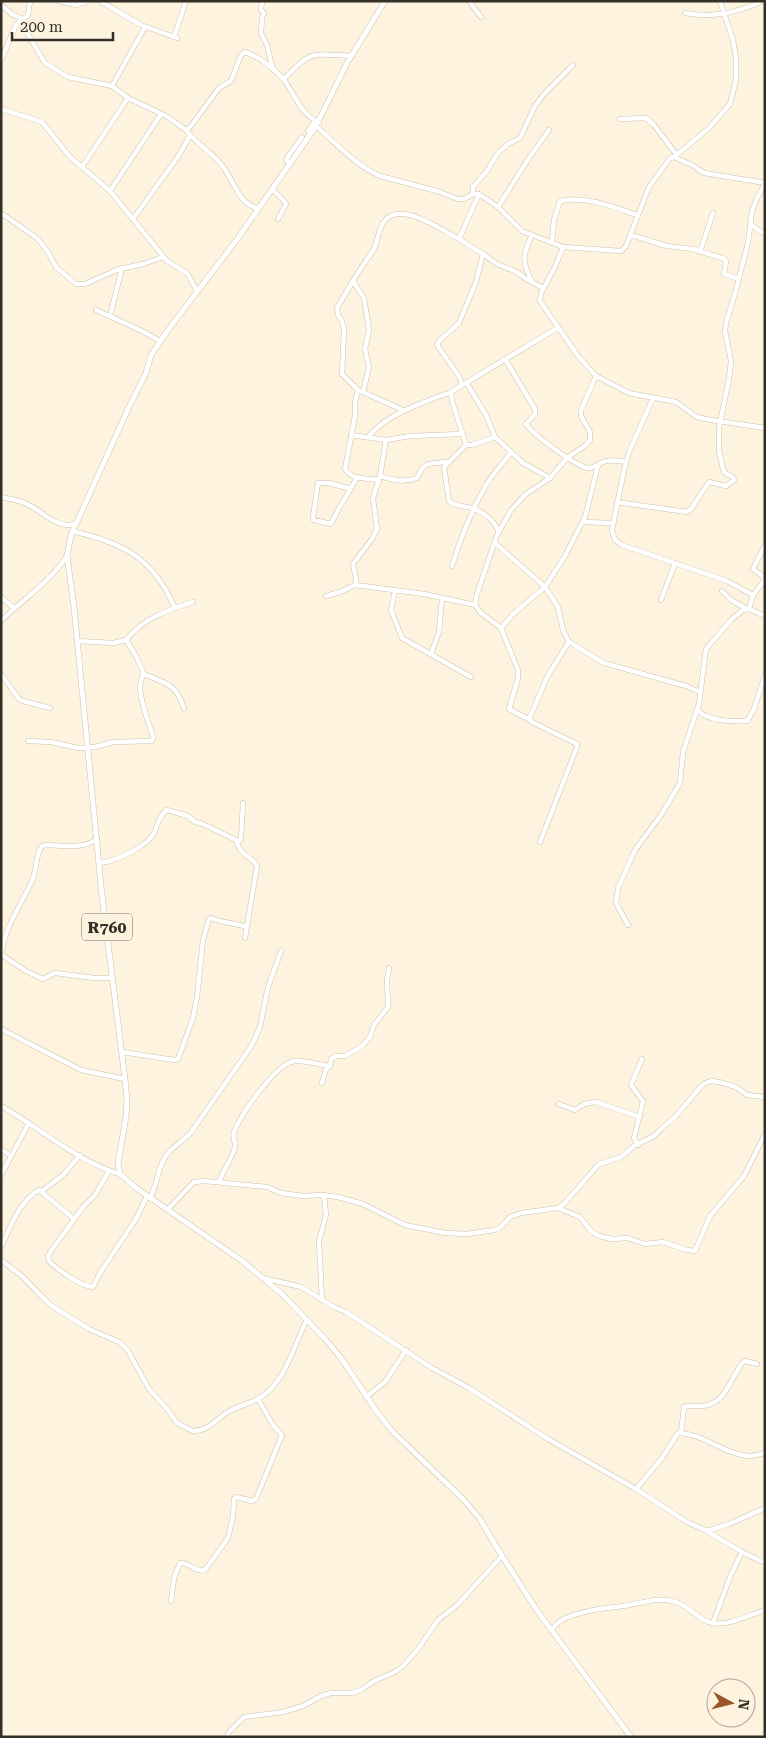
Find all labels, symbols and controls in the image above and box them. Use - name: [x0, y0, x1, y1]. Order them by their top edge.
- scale bar: [12, 10, 114, 42]
- text: 200 m: [20, 18, 63, 36]
- road number: R760: [82, 914, 132, 940]
- north arrow: [706, 1678, 756, 1728]
- text: N: [735, 1698, 753, 1711]

